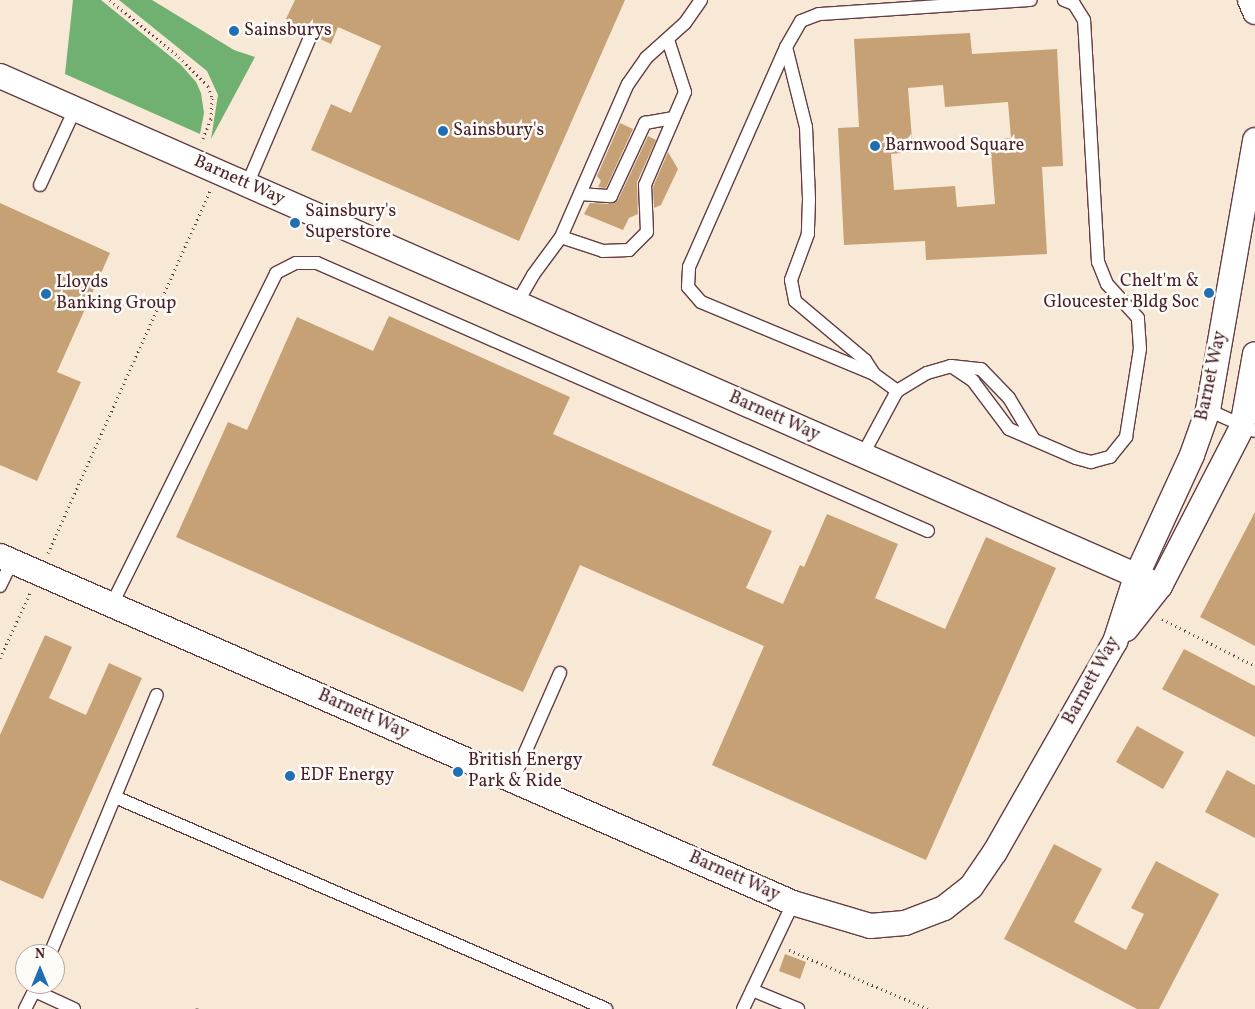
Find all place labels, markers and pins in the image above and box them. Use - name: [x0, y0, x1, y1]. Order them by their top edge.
- place label: Sainsburys: [244, 20, 332, 42]
- marker: Sainsburys: [228, 25, 240, 37]
- place label: Sainsbury's: [453, 120, 544, 142]
- marker: Sainsbury's: [437, 125, 449, 137]
- place label: Barnwood Square: [885, 135, 1024, 157]
- marker: Barnwood Square: [869, 140, 881, 152]
- place label: Sainsbury's Superstore: [305, 202, 396, 244]
- marker: Sainsbury's Superstore: [289, 217, 301, 229]
- place label: Chelt'm & Gloucester Bldg Soc: [1044, 272, 1199, 314]
- place label: Lloyds Banking Group: [56, 273, 176, 316]
- marker: Chelt'm & Gloucester Bldg Soc: [1203, 287, 1215, 299]
- marker: Lloyds Banking Group: [40, 288, 52, 300]
- place label: British Energy Park & Ride: [468, 751, 583, 794]
- place label: EDF Energy: [300, 765, 394, 787]
- marker: British Energy Park & Ride: [452, 766, 464, 778]
- marker: EDF Energy: [284, 770, 296, 782]

